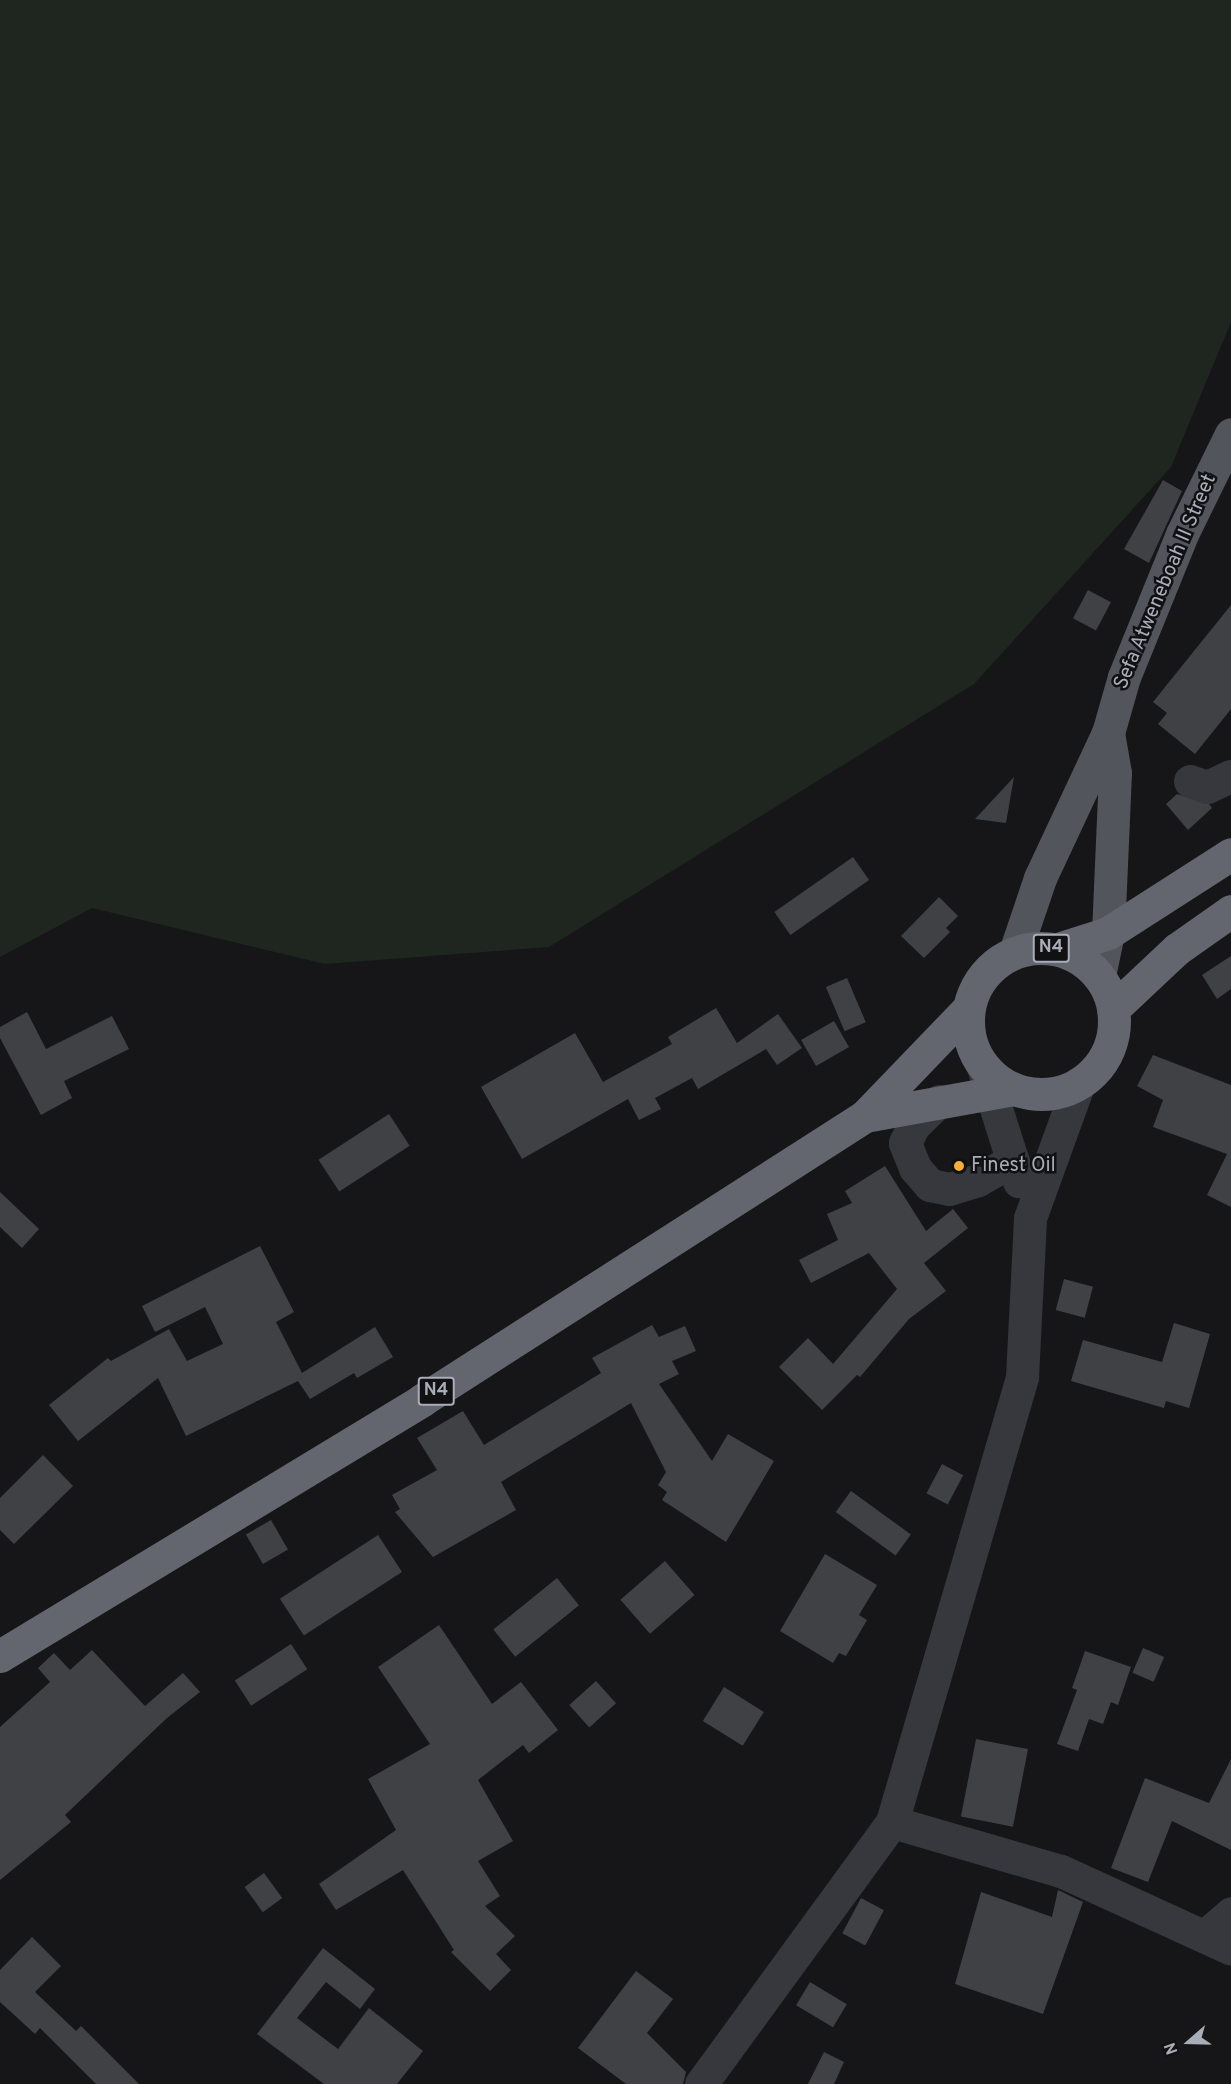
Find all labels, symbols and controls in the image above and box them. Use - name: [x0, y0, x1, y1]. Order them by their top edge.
- street label: Sefa Atweneboah II Street: [1110, 470, 1222, 694]
- road number: N4: [1032, 933, 1070, 963]
- place label: Finest Oil: [971, 1154, 1056, 1178]
- marker: Finest Oil: [952, 1159, 966, 1173]
- road number: N4: [416, 1376, 456, 1406]
- north arrow: [1159, 2012, 1219, 2072]
- text: N: [1161, 2039, 1183, 2057]

